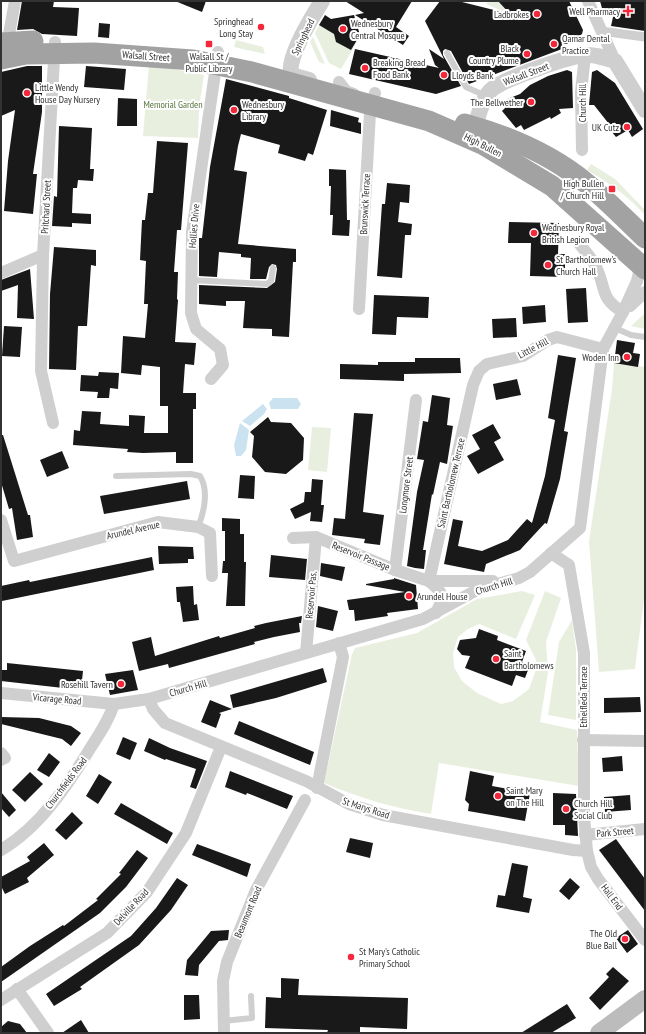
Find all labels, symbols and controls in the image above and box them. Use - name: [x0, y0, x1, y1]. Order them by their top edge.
- place label: Well Pharmacy: [569, 5, 620, 18]
- marker: Well Pharmacy: [623, 6, 633, 16]
- place label: Ladbrokes: [494, 8, 530, 21]
- marker: Ladbrokes: [532, 9, 542, 19]
- place label: Springhead Long Stay: [214, 15, 253, 40]
- street label: Springhead: [289, 17, 317, 57]
- place label: Wednesbury Central Mosque: [351, 17, 405, 42]
- marker: Springhead Long Stay: [256, 22, 266, 32]
- marker: Wednesbury Central Mosque: [338, 24, 348, 34]
- place label: Qamar Dental Practice: [562, 32, 610, 57]
- marker: Walsall St / Public Library: [204, 39, 214, 49]
- marker: Qamar Dental Practice: [549, 39, 559, 49]
- place label: Black Country Plume: [469, 42, 519, 67]
- street label: Walsall Street: [122, 48, 170, 64]
- marker: Black Country Plume: [522, 49, 532, 59]
- place label: Walsall St / Public Library: [186, 50, 233, 75]
- place label: Breaking Bread Food Bank: [373, 56, 425, 81]
- street label: Walsall Street: [501, 59, 551, 89]
- marker: Breaking Bread Food Bank: [360, 63, 370, 73]
- place label: Lloyds Bank: [452, 69, 493, 82]
- marker: Lloyds Bank: [439, 70, 449, 80]
- place label: Little Wendy House Day Nursery: [35, 81, 100, 106]
- street label: Church Hill: [576, 83, 589, 122]
- marker: Little Wendy House Day Nursery: [22, 88, 32, 98]
- place label: The Bellwether: [470, 96, 523, 109]
- marker: The Bellwether: [526, 97, 536, 107]
- park label: Memorial Garden: [143, 98, 203, 111]
- place label: Wednesbury Library: [242, 98, 284, 123]
- marker: Wednesbury Library: [229, 105, 239, 115]
- place label: UK Cutz: [592, 121, 619, 134]
- marker: UK Cutz: [622, 122, 632, 132]
- street label: High Bullen: [462, 130, 504, 160]
- street label: Brunswick Terrace: [357, 173, 373, 235]
- place label: High Bullen / Church Hill: [560, 177, 605, 202]
- street label: Pritchard Street: [38, 180, 54, 234]
- marker: High Bullen / Church Hill: [607, 184, 617, 194]
- street label: Hollies Drive: [186, 203, 202, 249]
- place label: Wednesbury Royal British Legion: [542, 221, 605, 246]
- marker: Wednesbury Royal British Legion: [529, 228, 539, 238]
- place label: St Bartholomew's Church Hall: [556, 253, 617, 278]
- marker: St Bartholomew's Church Hall: [543, 260, 553, 270]
- street label: Little Hill: [516, 334, 551, 361]
- place label: Woden Inn: [582, 351, 619, 364]
- marker: Woden Inn: [622, 352, 632, 362]
- street label: Saint Bartholomew Terrace: [434, 437, 468, 529]
- street label: Longmore Street: [396, 456, 416, 514]
- street label: Arundel Avenue: [105, 518, 161, 542]
- street label: Reservoir Passage: [330, 538, 392, 574]
- street label: Reservoir Pas.: [302, 571, 320, 619]
- street label: Church Hill: [474, 574, 515, 598]
- place label: Arundel House: [417, 590, 468, 603]
- marker: Arundel House: [404, 591, 414, 601]
- place label: Saint Bartholomews: [504, 647, 554, 672]
- marker: Saint Bartholomews: [491, 654, 501, 664]
- street label: Ethelfleda Terrace: [577, 666, 590, 728]
- street label: Church Hill: [168, 676, 209, 700]
- place label: Rosehill Tavern: [61, 678, 113, 691]
- marker: Rosehill Tavern: [116, 679, 126, 689]
- street label: Vicarage Road: [31, 690, 82, 708]
- street label: Churchfields Road: [42, 754, 90, 812]
- place label: Saint Mary on The Hill: [506, 784, 545, 809]
- marker: Saint Mary on The Hill: [493, 791, 503, 801]
- street label: St Marys Road: [341, 794, 391, 822]
- place label: Church Hill Social Club: [574, 797, 613, 822]
- marker: Church Hill Social Club: [561, 804, 571, 814]
- street label: Park Street: [596, 824, 634, 840]
- street label: Hall End: [598, 881, 626, 913]
- street label: Beaumont Road: [231, 884, 265, 940]
- street label: Delville Road: [111, 886, 151, 928]
- place label: The Old Blue Ball: [586, 927, 618, 952]
- marker: The Old Blue Ball: [620, 934, 630, 944]
- place label: St Mary's Catholic Primary School: [359, 945, 420, 970]
- marker: St Mary's Catholic Primary School: [346, 952, 356, 962]

